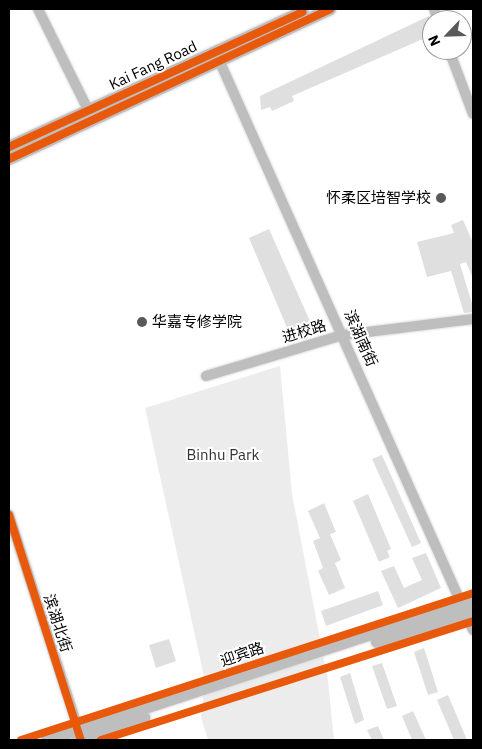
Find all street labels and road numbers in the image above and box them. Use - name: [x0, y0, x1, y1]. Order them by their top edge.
- street label: Kai Fang Road: [106, 37, 200, 93]
- street label: 滨湖南街: [341, 307, 381, 369]
- street label: 进校路: [280, 316, 328, 346]
- street label: 滨湖北街: [40, 592, 76, 654]
- street label: 迎宾路: [218, 638, 266, 670]

